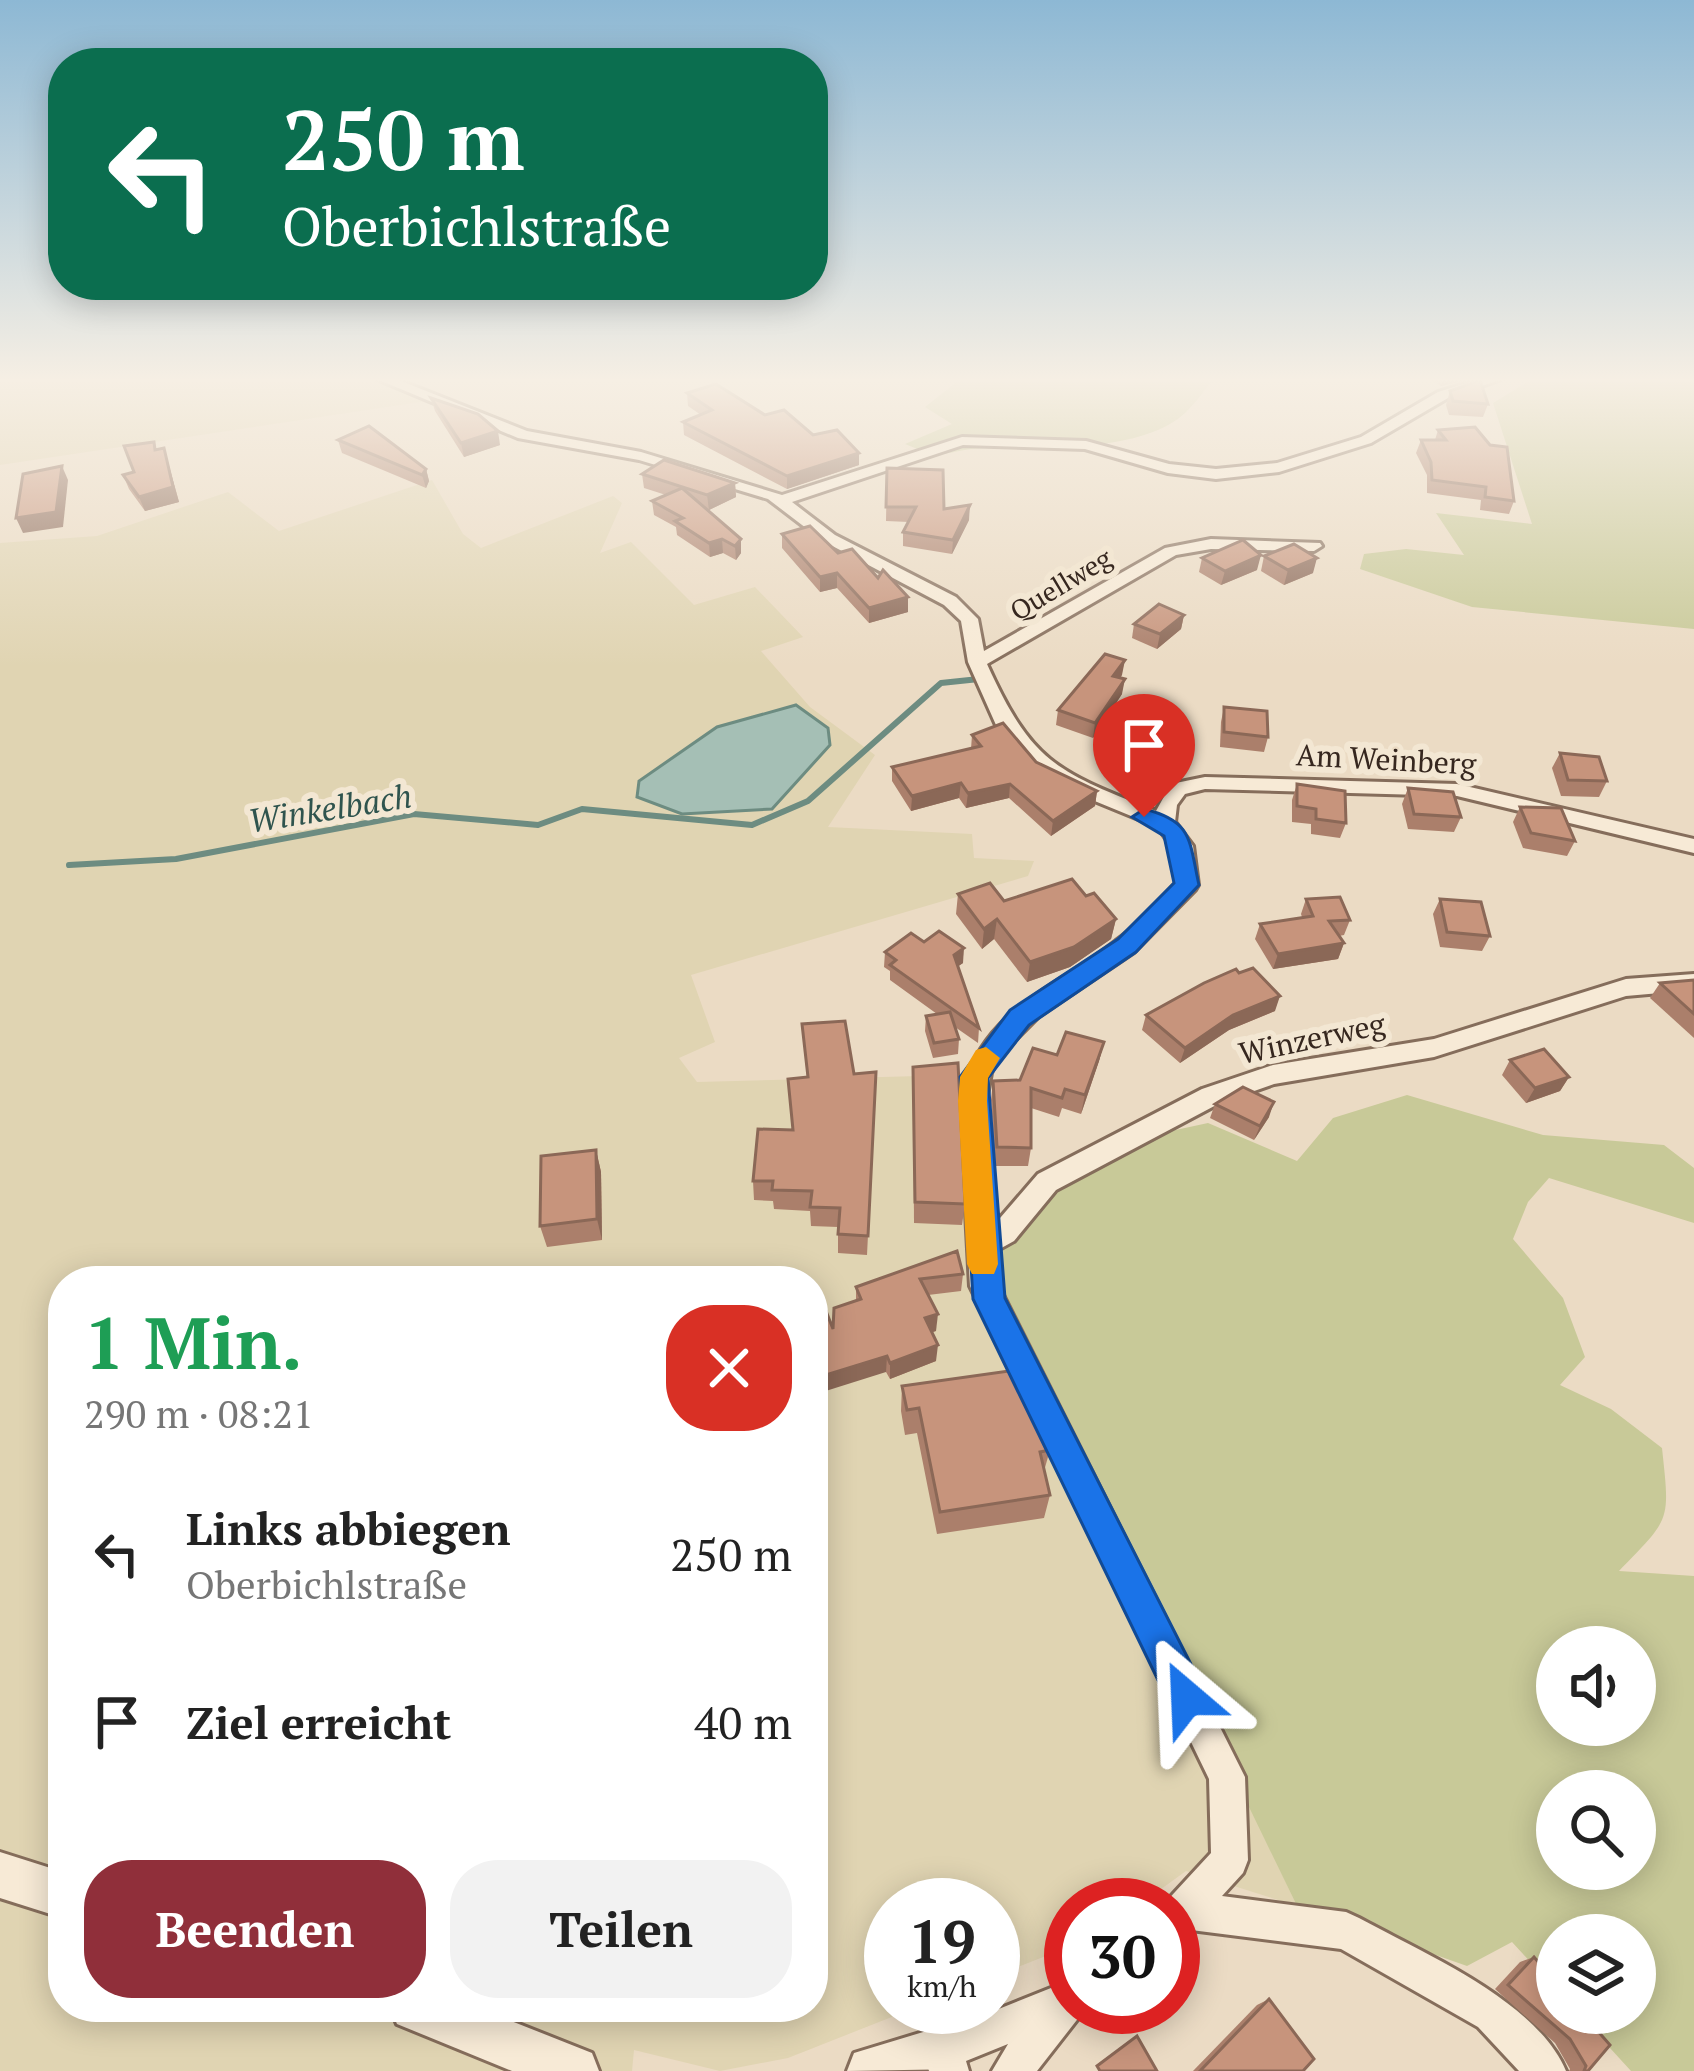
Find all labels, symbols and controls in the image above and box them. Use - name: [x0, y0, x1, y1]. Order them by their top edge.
- text: 250 m: [282, 83, 525, 194]
- icon: left: [84, 96, 240, 252]
- text: Oberbichlstraße: [282, 190, 671, 261]
- street label: Quellweg: [1003, 539, 1119, 629]
- pin: [1093, 694, 1195, 817]
- icon: arrive: [1111, 712, 1177, 778]
- street label: Am Weinberg: [1295, 734, 1478, 784]
- water label: Winkelbach: [245, 773, 415, 842]
- street label: Winzerweg: [1235, 1003, 1390, 1073]
- text: 1 Min.: [84, 1294, 303, 1390]
- button: close: [666, 1305, 792, 1431]
- text: 290 m · 08:21: [84, 1387, 314, 1439]
- text: Links abbiegen: [186, 1498, 511, 1558]
- icon: left: [84, 1521, 150, 1587]
- text: 250 m: [670, 1524, 792, 1584]
- text: Oberbichlstraße: [186, 1558, 467, 1610]
- map controls: [1536, 1626, 1656, 2034]
- button: sound: [1536, 1626, 1656, 1746]
- position arrow: [1124, 1635, 1250, 1761]
- icon: arrive: [84, 1689, 150, 1755]
- text: Ziel erreicht: [186, 1692, 451, 1752]
- text: 40 m: [694, 1692, 792, 1752]
- button: search: [1536, 1770, 1656, 1890]
- button: Beenden: [84, 1860, 426, 1998]
- button: Teilen: [450, 1860, 792, 1998]
- speed limit sign: 30: [1044, 1878, 1200, 2034]
- text: 19: [908, 1901, 976, 1980]
- button: layers: [1536, 1914, 1656, 2034]
- text: km/h: [907, 1966, 977, 2006]

